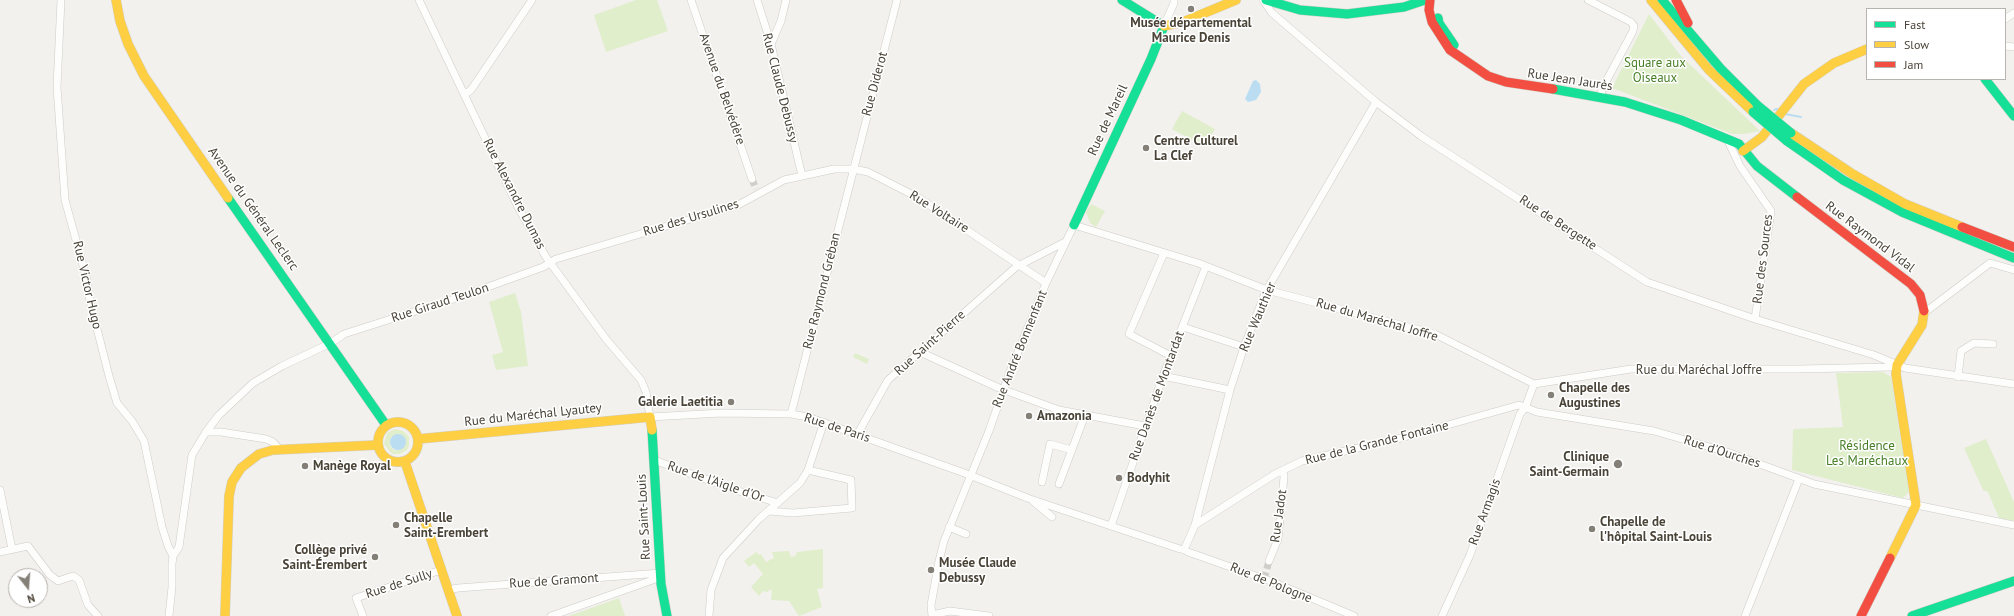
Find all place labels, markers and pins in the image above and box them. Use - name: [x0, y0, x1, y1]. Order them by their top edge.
- marker: Musée départemental Maurice Denis: [1186, 4, 1196, 14]
- place label: Musée départemental Maurice Denis: [1130, 15, 1252, 46]
- place label: Centre Culturel La Clef: [1154, 133, 1238, 164]
- marker: Centre Culturel La Clef: [1141, 143, 1151, 153]
- place label: Chapelle des Augustines: [1559, 380, 1630, 411]
- marker: Chapelle des Augustines: [1546, 390, 1556, 400]
- place label: Galerie Laetitia: [638, 394, 723, 410]
- marker: Galerie Laetitia: [726, 397, 736, 407]
- place label: Amazonia: [1037, 408, 1092, 424]
- marker: Amazonia: [1024, 411, 1034, 421]
- place label: Clinique Saint-Germain: [1529, 449, 1609, 480]
- place label: Manège Royal: [313, 458, 391, 474]
- marker: Clinique Saint-Germain: [1612, 458, 1624, 470]
- marker: Manège Royal: [300, 461, 310, 471]
- place label: Bodyhit: [1127, 470, 1170, 486]
- marker: Bodyhit: [1114, 473, 1124, 483]
- place label: Chapelle Saint-Erembert: [404, 510, 488, 541]
- place label: Chapelle de l'hôpital Saint-Louis: [1600, 514, 1712, 545]
- marker: Chapelle Saint-Erembert: [391, 520, 401, 530]
- marker: Chapelle de l'hôpital Saint-Louis: [1587, 524, 1597, 534]
- place label: Collège privé Saint-Érembert: [283, 542, 367, 573]
- marker: Collège privé Saint-Érembert: [370, 552, 380, 562]
- place label: Musée Claude Debussy: [939, 555, 1016, 586]
- marker: Musée Claude Debussy: [926, 565, 936, 575]

